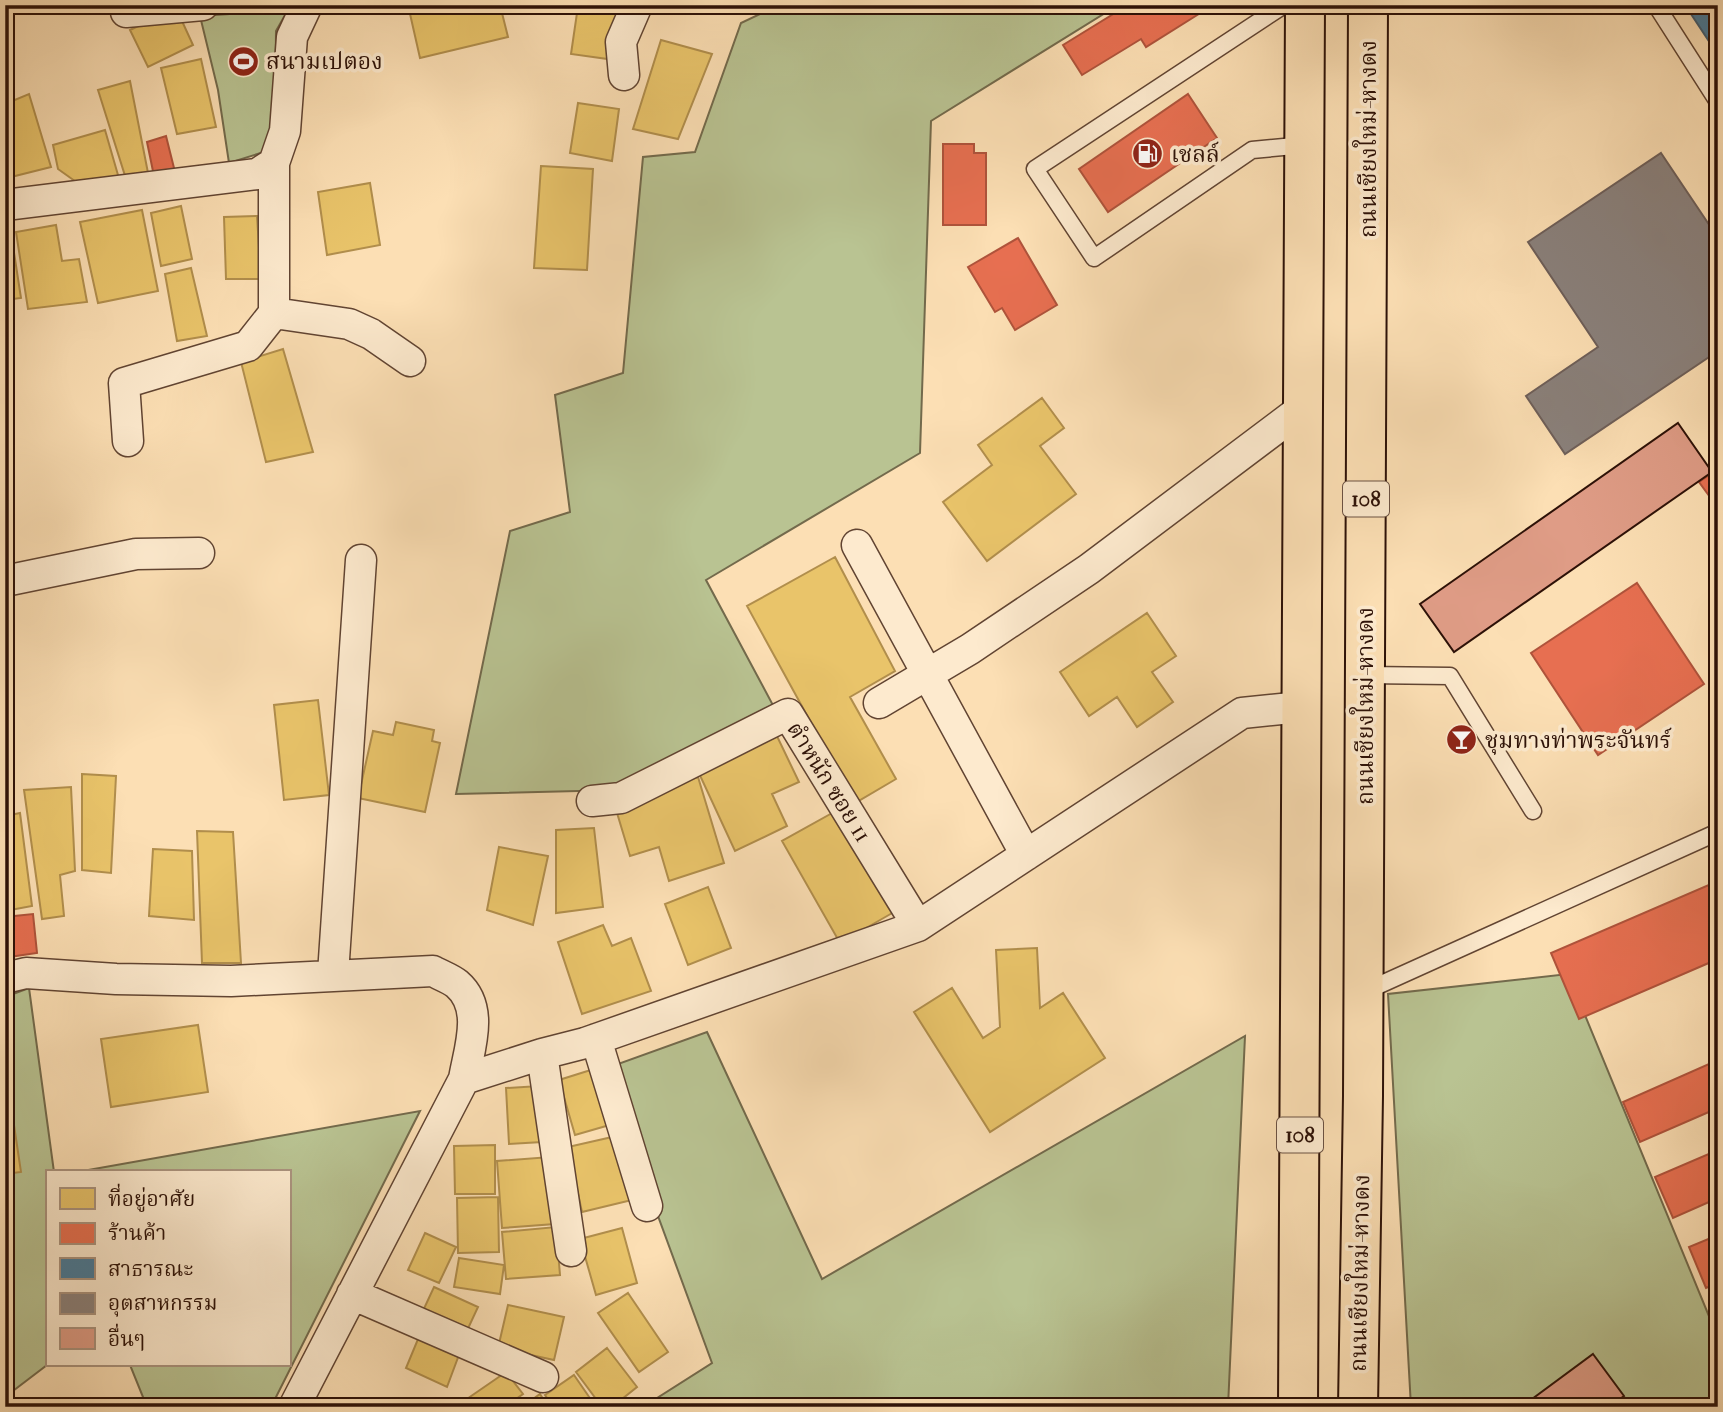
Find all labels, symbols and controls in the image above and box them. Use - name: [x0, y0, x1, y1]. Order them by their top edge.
- street label: ถนนเชียงใหม่-หางดง: [1352, 40, 1382, 238]
- sports icon: สนามเปตอง: [226, 44, 260, 78]
- place label: สนามเปตอง: [266, 48, 383, 75]
- fuel station icon: เชลล์: [1131, 137, 1165, 171]
- place label: เชลล์: [1171, 141, 1220, 168]
- road number: 108: [1343, 482, 1389, 516]
- street label: ถนนเชียงใหม่-หางดง: [1349, 607, 1379, 805]
- street label: ตำหนัก ซอย 11: [781, 717, 877, 847]
- bar icon: ชุมทางท่าพระจันทร์: [1445, 723, 1479, 757]
- place label: ชุมทางท่าพระจันทร์: [1485, 727, 1671, 755]
- road number: 108: [1277, 1118, 1323, 1152]
- legend: [46, 1170, 290, 1366]
- street label: ถนนเชียงใหม่-หางดง: [1342, 1174, 1375, 1372]
- text: ที่อยู่อาศัย: [108, 1183, 195, 1212]
- text: ร้านค้า: [108, 1221, 166, 1245]
- text: สาธารณะ: [108, 1257, 193, 1281]
- text: อุตสาหกรรม: [108, 1291, 217, 1317]
- text: อื่นๆ: [108, 1323, 145, 1351]

